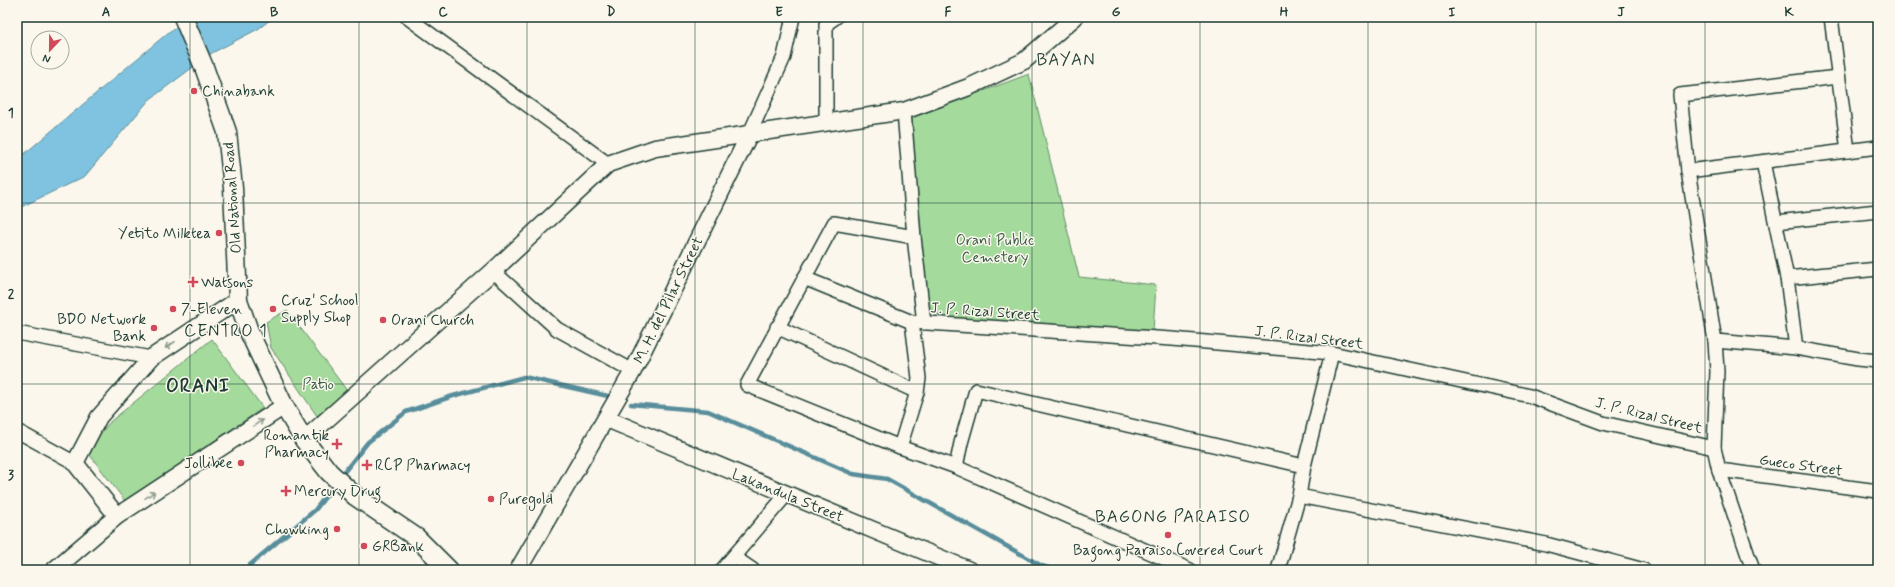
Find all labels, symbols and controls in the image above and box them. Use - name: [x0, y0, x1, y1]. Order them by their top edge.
- text: A: [102, 4, 110, 21]
- text: B: [270, 4, 279, 21]
- text: C: [438, 4, 448, 21]
- text: D: [607, 4, 616, 21]
- text: E: [775, 4, 783, 21]
- text: F: [945, 4, 952, 21]
- text: G: [1112, 4, 1121, 21]
- text: H: [1280, 4, 1289, 21]
- text: I: [1449, 4, 1456, 21]
- text: J: [1617, 4, 1625, 21]
- text: K: [1784, 4, 1794, 21]
- north arrow: [30, 30, 70, 70]
- district label: BAYAN: [1036, 49, 1096, 71]
- text: N: [41, 50, 53, 66]
- place label: Chinabank: [202, 82, 275, 102]
- marker: Chinabank: [189, 86, 199, 96]
- text: 1: [8, 105, 14, 122]
- street label: Old National Road: [219, 141, 247, 254]
- place label: Yetito Milktea: [118, 224, 211, 244]
- marker: Yetito Milktea: [214, 228, 224, 238]
- park label: Orani Public Cemetery: [956, 231, 1034, 268]
- street label: M. H. del Pilar Street: [629, 233, 708, 367]
- place label: Watsons: [201, 273, 254, 293]
- marker: Watsons: [188, 277, 198, 287]
- text: 2: [8, 286, 15, 303]
- place label: Cruz' School Supply Shop: [281, 291, 358, 328]
- street label: J. P. Rizal Street: [930, 298, 1040, 326]
- place label: 7-Eleven: [181, 300, 243, 320]
- marker: 7-Eleven: [168, 304, 178, 314]
- marker: Cruz' School Supply Shop: [268, 304, 278, 314]
- place label: BDO Network Bank: [57, 310, 146, 347]
- place label: Orani Church: [391, 311, 474, 331]
- marker: Orani Church: [378, 315, 388, 325]
- district label: CENTRO 1: [184, 320, 268, 342]
- street label: J. P. Rizal Street: [1253, 321, 1365, 355]
- marker: BDO Network Bank: [149, 323, 159, 333]
- one-way arrow: [165, 341, 176, 349]
- district label: ORANI: [166, 374, 230, 399]
- park label: Patio: [302, 375, 334, 395]
- street label: J. P. Rizal Street: [1593, 393, 1705, 439]
- one-way arrow: [252, 419, 263, 427]
- place label: Romantik Pharmacy: [263, 426, 329, 463]
- marker: Romantik Pharmacy: [332, 439, 342, 449]
- street label: Gueco Street: [1758, 450, 1844, 482]
- place label: Jollibee: [184, 454, 233, 474]
- place label: RCP Pharmacy: [375, 456, 471, 476]
- marker: Jollibee: [236, 458, 246, 468]
- marker: RCP Pharmacy: [362, 460, 372, 470]
- street label: Lakandula Street: [729, 464, 846, 527]
- text: 3: [8, 467, 14, 484]
- place label: Mercury Drug: [294, 482, 381, 503]
- marker: Mercury Drug: [281, 486, 291, 496]
- place label: Puregold: [499, 490, 553, 511]
- one-way arrow: [144, 491, 155, 499]
- marker: Puregold: [486, 494, 496, 504]
- district label: BAGONG PARAISO: [1095, 506, 1251, 528]
- place label: Chowking: [265, 520, 329, 540]
- marker: Chowking: [332, 524, 342, 534]
- marker: Bagong Paraiso Covered Court: [1163, 530, 1173, 540]
- place label: GRBank: [372, 537, 425, 557]
- marker: GRBank: [359, 541, 369, 551]
- place label: Bagong Paraiso Covered Court: [1073, 541, 1263, 562]

